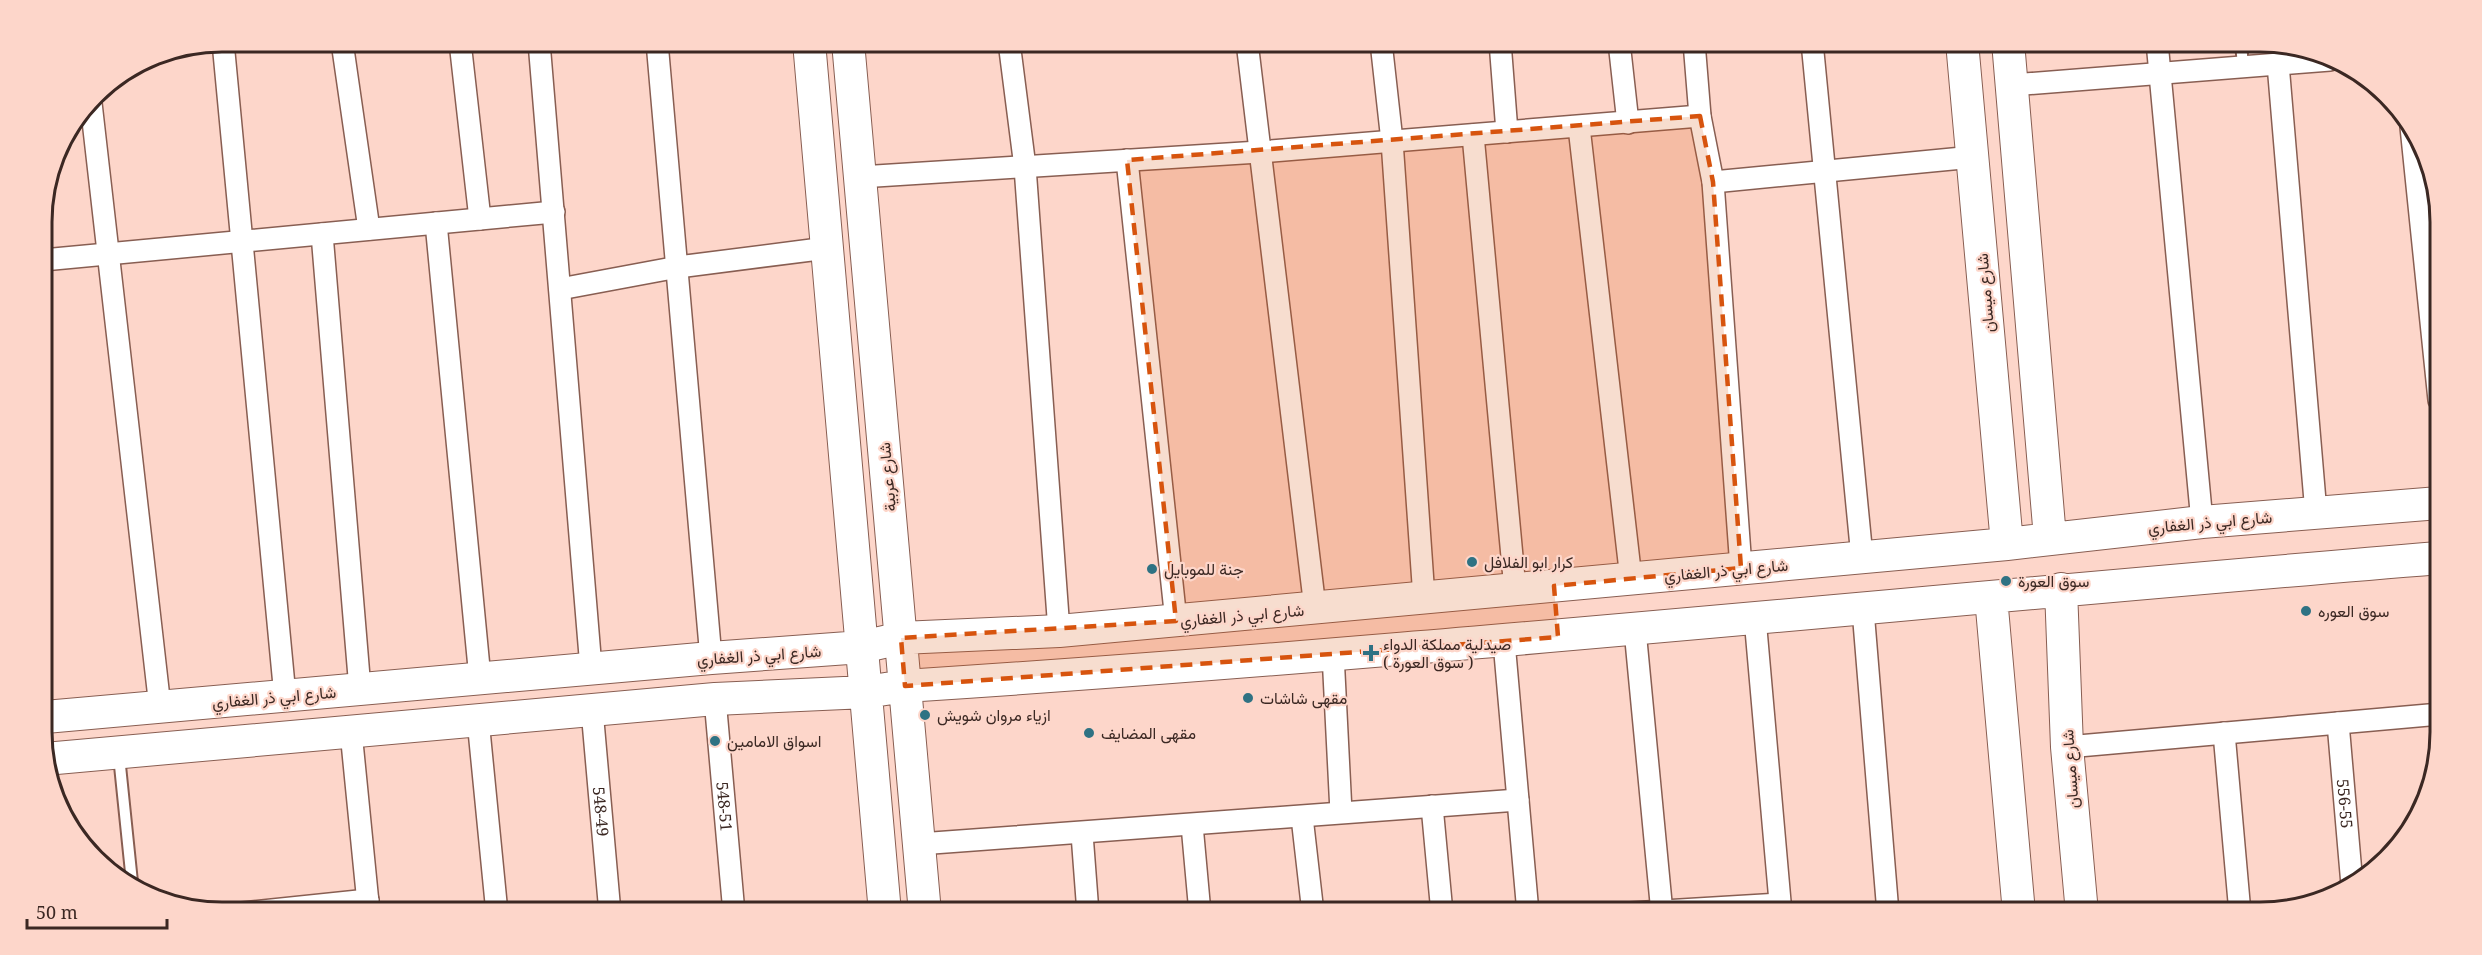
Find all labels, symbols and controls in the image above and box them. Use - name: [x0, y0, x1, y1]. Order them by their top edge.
- street label: شارع ميسان: [1971, 253, 2000, 333]
- street label: شارع عربية: [873, 441, 902, 512]
- street label: شارع ابي ذر الغفاري: [2147, 506, 2273, 541]
- place label: كرار ابو الفلافل: [1484, 551, 1573, 573]
- street label: شارع ابي ذر الغفاري: [1663, 554, 1789, 589]
- marker: كرار ابو الفلافل: [1465, 555, 1479, 569]
- place label: جنة للموبايل: [1164, 558, 1244, 580]
- marker: جنة للموبايل: [1145, 562, 1159, 576]
- place label: سوق العورة: [2018, 570, 2089, 592]
- marker: سوق العورة: [1999, 574, 2013, 588]
- street label: شارع ابي ذر الغفاري: [1179, 599, 1305, 634]
- place label: سوق العوره: [2318, 600, 2389, 622]
- marker: سوق العوره: [2299, 604, 2313, 618]
- place label: صيدلية مملكة الدواء ( سوق العورة ): [1383, 633, 1511, 673]
- street label: شارع ابي ذر الغفاري: [696, 640, 822, 673]
- marker: صيدلية مملكة الدواء ( سوق العورة ): [1364, 646, 1378, 660]
- street label: شارع ابي ذر الغفاري: [211, 681, 337, 716]
- place label: مقهى شاشات: [1260, 687, 1347, 709]
- marker: مقهى شاشات: [1241, 691, 1255, 705]
- place label: ازياء مروان شويش: [937, 704, 1051, 726]
- marker: ازياء مروان شويش: [918, 708, 932, 722]
- place label: مقهى المضايف: [1101, 722, 1196, 744]
- marker: مقهى المضايف: [1082, 726, 1096, 740]
- street label: شارع ميسان: [2056, 729, 2085, 809]
- place label: اسواق الامامين: [727, 730, 821, 752]
- marker: اسواق الامامين: [708, 734, 722, 748]
- street label: 556-55: [2332, 778, 2358, 829]
- street label: 548-51: [711, 781, 738, 832]
- street label: 548-49: [588, 786, 614, 837]
- scale bar: [27, 892, 166, 930]
- text: 50 m: [36, 900, 78, 924]

